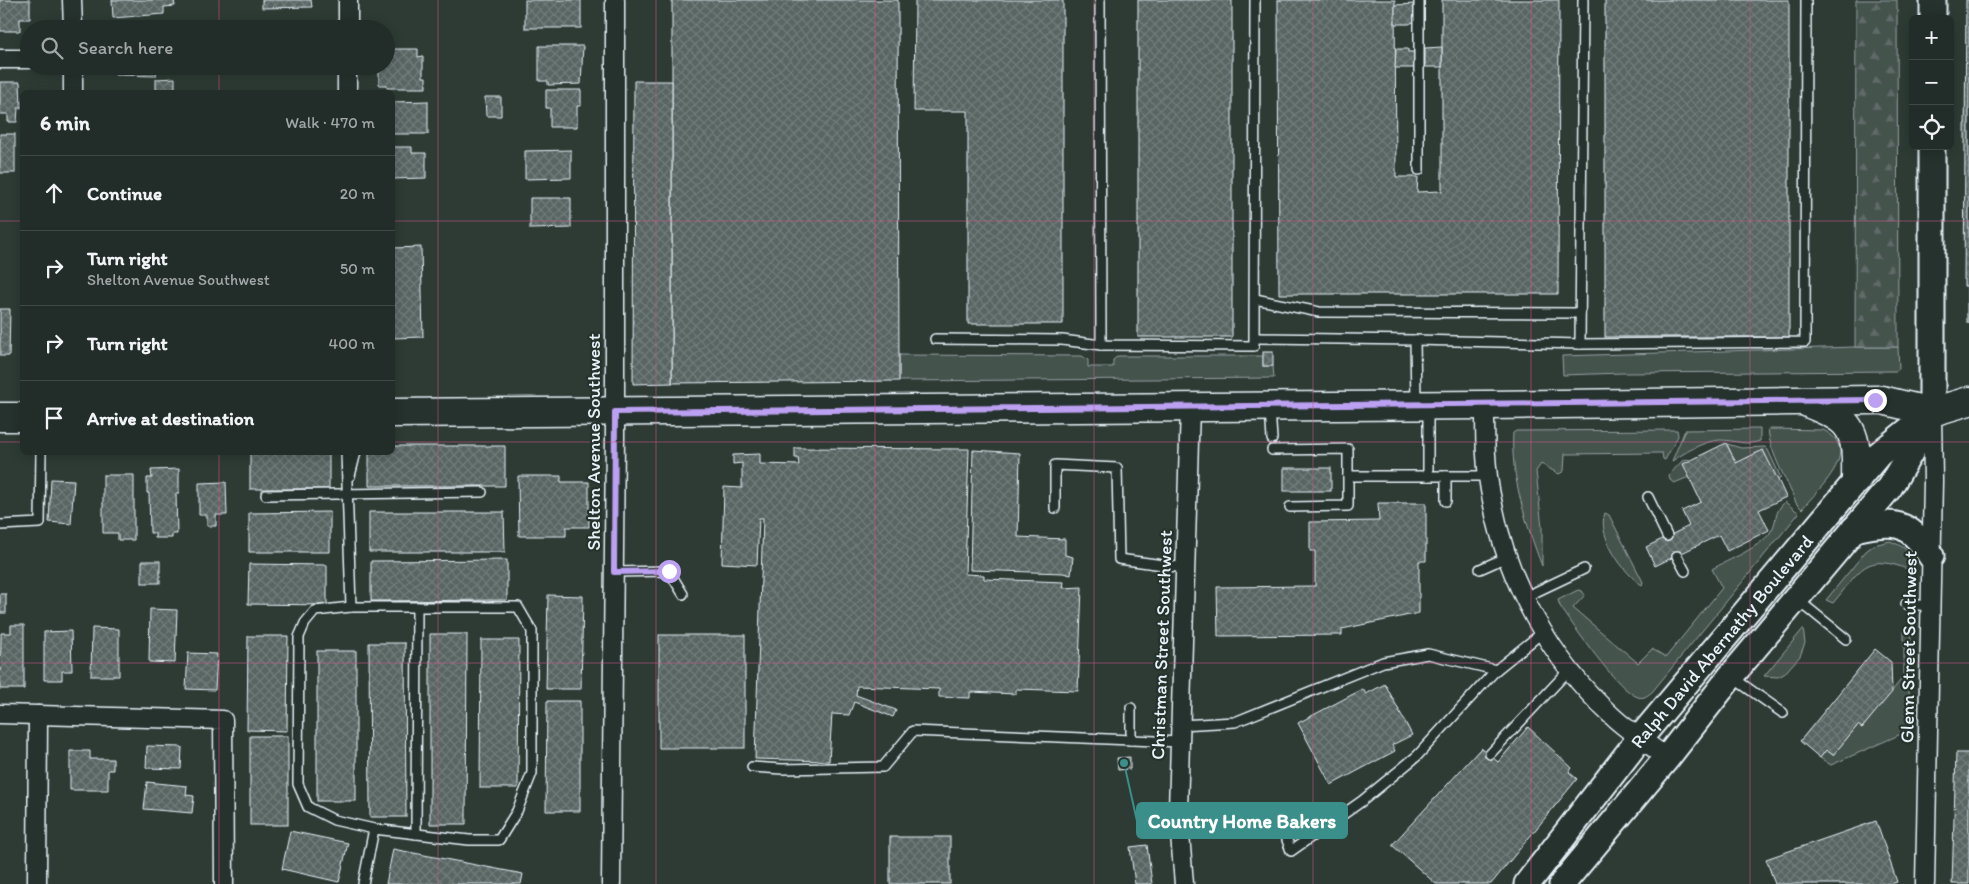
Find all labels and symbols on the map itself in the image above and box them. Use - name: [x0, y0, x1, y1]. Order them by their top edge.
- street label: Shelton Avenue Southwest: [582, 333, 605, 551]
- route end: [1864, 389, 1887, 412]
- street label: Christman Street Southwest: [1146, 530, 1177, 760]
- street label: Ralph David Abernathy Boulevard: [1625, 530, 1818, 753]
- street label: Glenn Street Southwest: [1895, 551, 1922, 743]
- route start: [658, 560, 681, 583]
- callout: Country Home Bakers: [1137, 803, 1347, 838]
- text: Country Home Bakers: [1148, 809, 1336, 834]

